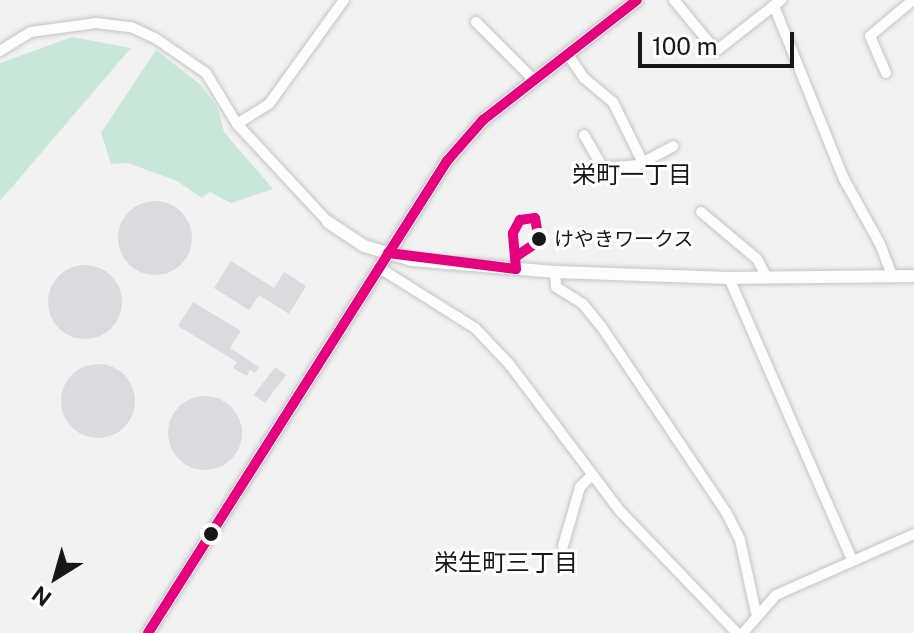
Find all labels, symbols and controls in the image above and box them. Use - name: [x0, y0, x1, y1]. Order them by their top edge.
- scale bar: [642, 16, 798, 66]
- text: 100 m: [652, 32, 718, 60]
- district label: 栄町一丁目: [572, 161, 692, 189]
- place label: けやきワークス: [554, 227, 694, 251]
- marker: けやきワークス: [531, 231, 547, 247]
- unlabelled marker: [203, 526, 219, 542]
- north arrow: [16, 537, 96, 617]
- district label: 栄生町三丁目: [434, 549, 578, 577]
- text: N: [27, 581, 56, 612]

